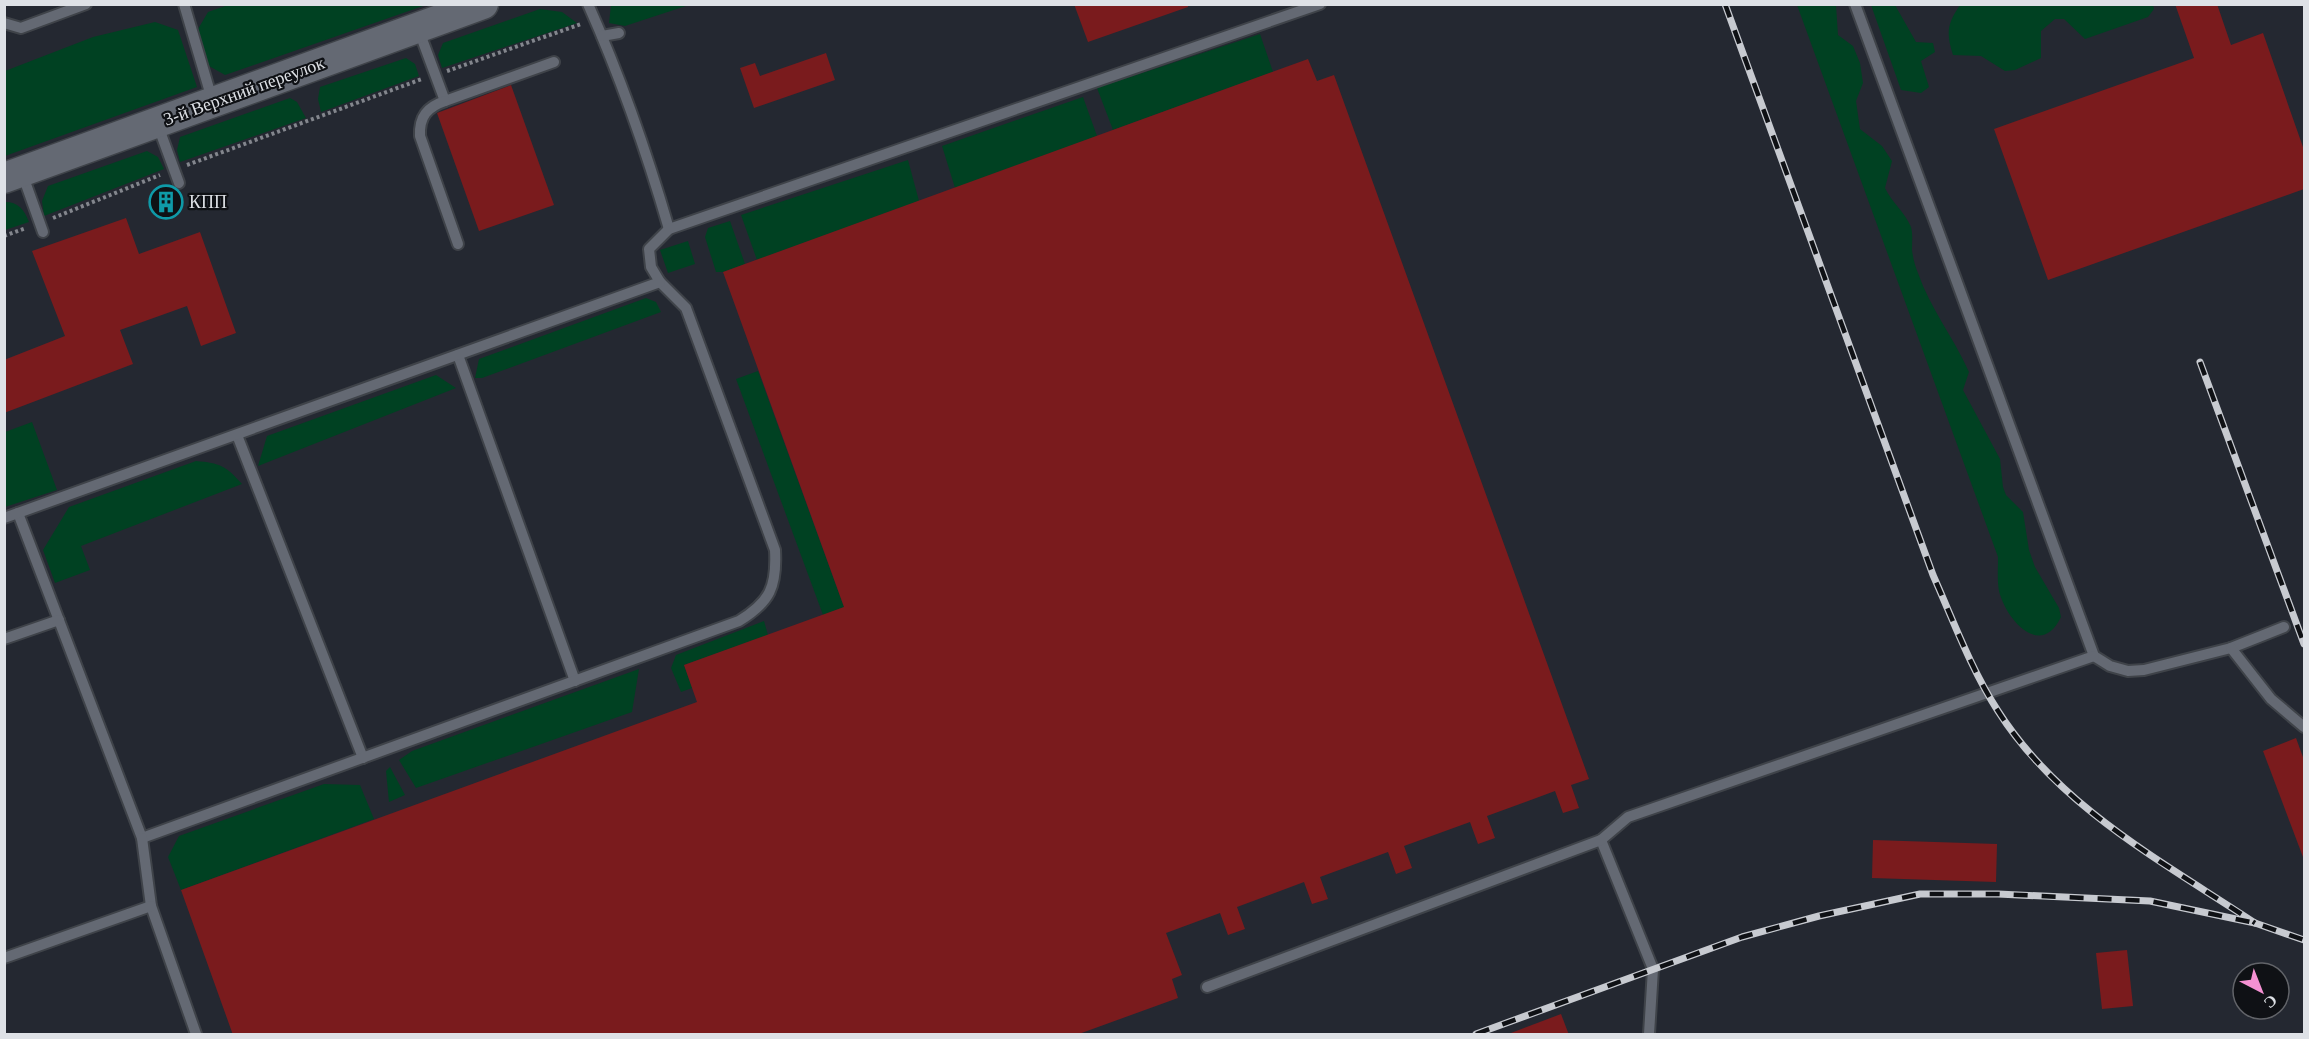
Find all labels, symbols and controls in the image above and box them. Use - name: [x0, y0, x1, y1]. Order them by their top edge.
- street label: 3-й Верхний переулок: [161, 53, 327, 129]
- building icon: КПП: [148, 184, 184, 220]
- place label: КПП: [189, 192, 227, 212]
- north arrow: [2231, 961, 2291, 1021]
- text: С: [2261, 992, 2281, 1012]

